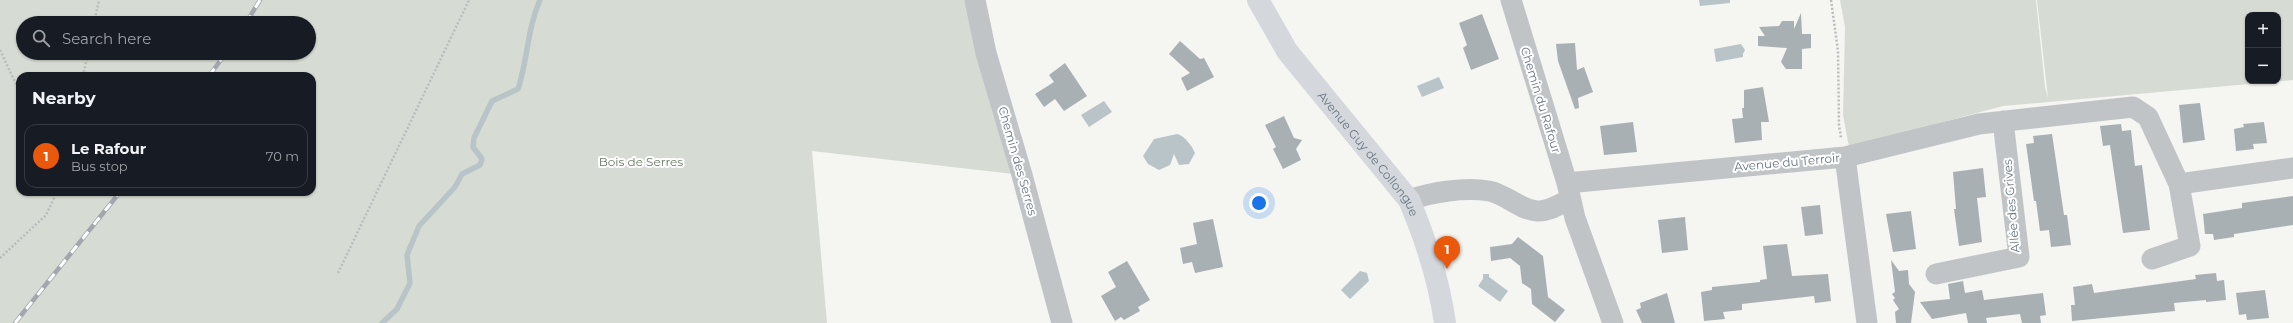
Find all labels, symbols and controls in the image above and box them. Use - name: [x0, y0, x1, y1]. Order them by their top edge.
- map controls: [2245, 12, 2281, 84]
- button: +: [2245, 12, 2281, 48]
- search box: [16, 16, 316, 60]
- icon: search: [30, 27, 52, 49]
- text: Search here: [62, 29, 151, 48]
- street label: Chemin du Rafour: [1518, 45, 1564, 155]
- button: −: [2245, 48, 2281, 84]
- text: Nearby: [32, 88, 96, 108]
- street label: Avenue Guy de Collongue: [1315, 88, 1422, 218]
- street label: Chemin des Serres: [995, 105, 1041, 217]
- text: Le Rafour: [71, 139, 146, 158]
- text: 1: [43, 148, 49, 164]
- text: 70 m: [266, 148, 299, 164]
- street label: Avenue du Terroir: [1733, 150, 1841, 174]
- park label: Bois de Serres: [599, 154, 683, 169]
- text: Bus stop: [71, 158, 128, 174]
- street label: Allée des Grives: [1999, 159, 2023, 253]
- your location: [1249, 193, 1269, 213]
- pin: 1: [1434, 236, 1460, 269]

